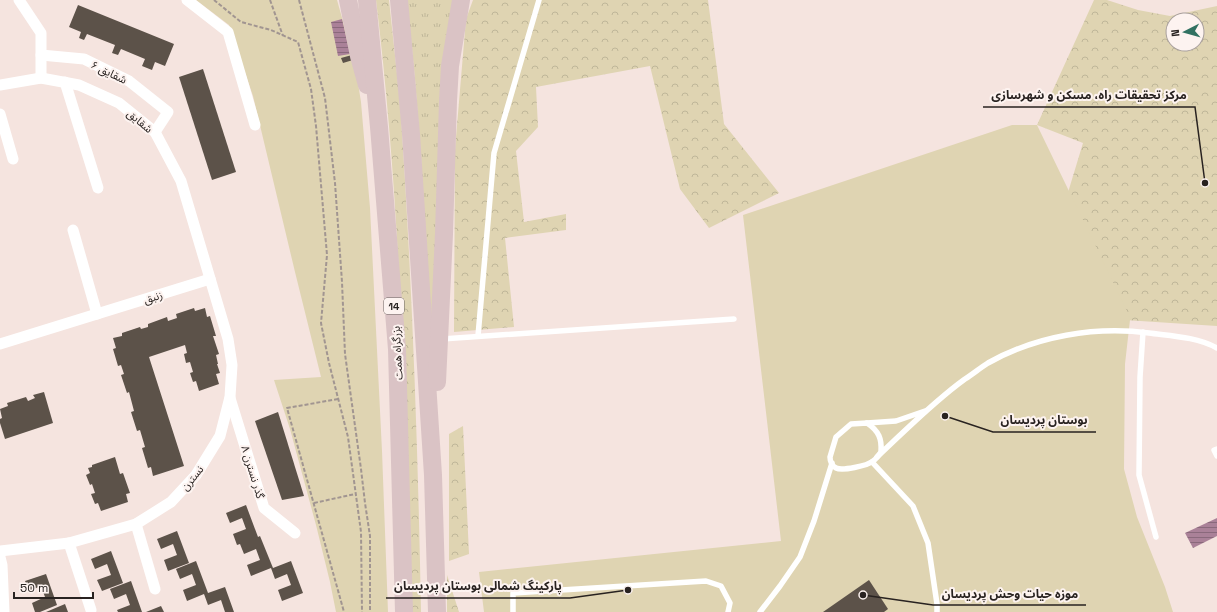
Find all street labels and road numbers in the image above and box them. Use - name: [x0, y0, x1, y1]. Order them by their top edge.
- street label: شقایق ۶: [89, 57, 130, 87]
- street label: شقایق: [124, 106, 156, 136]
- street label: زنبق: [142, 287, 164, 307]
- road number: 14: [384, 298, 404, 314]
- street label: بزرگراه همت: [389, 326, 405, 380]
- street label: گذر نسترن ۸: [238, 444, 268, 501]
- street label: نسترن: [178, 463, 206, 493]

